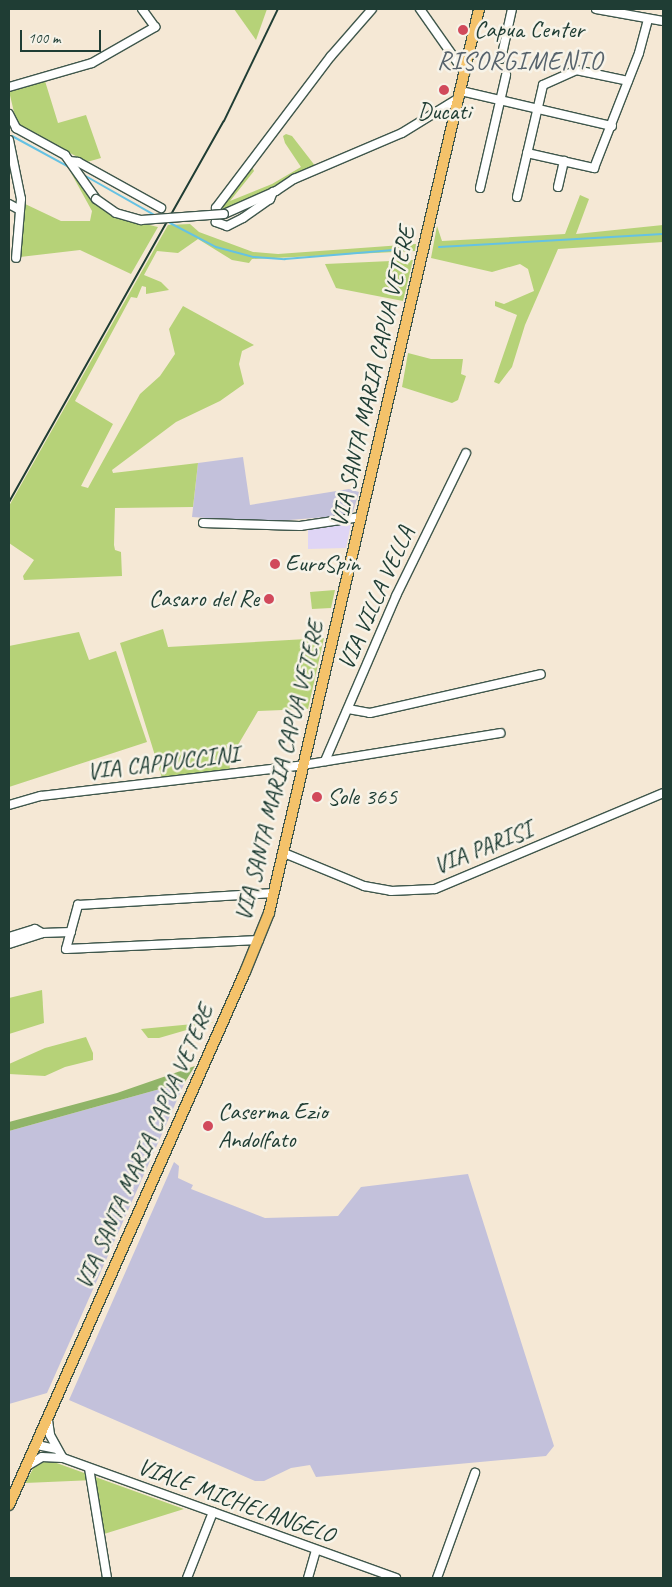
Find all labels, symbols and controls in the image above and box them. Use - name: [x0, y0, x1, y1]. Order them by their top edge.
- place label: Capua Center: [474, 16, 584, 44]
- scale bar: [22, 20, 104, 52]
- marker: Capua Center: [456, 23, 470, 37]
- text: 100 m: [28, 29, 60, 48]
- district label: RISORGIMENTO: [437, 46, 603, 76]
- marker: Ducati: [438, 84, 450, 96]
- place label: Ducati: [417, 98, 471, 126]
- street label: VIA SANTA MARIA CAPUA VETERE: [324, 224, 422, 530]
- street label: VIA VILLA VELLA: [332, 522, 420, 674]
- place label: EuroSpin: [285, 550, 360, 578]
- marker: EuroSpin: [269, 558, 281, 570]
- place label: Casaro del Re: [149, 585, 259, 613]
- marker: Casaro del Re: [263, 593, 275, 605]
- street label: VIA SANTA MARIA CAPUA VETERE: [229, 618, 331, 924]
- street label: VIA CAPPUCCINI: [86, 739, 240, 787]
- place label: Sole 365: [327, 783, 397, 811]
- marker: Sole 365: [311, 791, 323, 803]
- street label: VIA PARISI: [429, 815, 537, 881]
- street label: VIA SANTA MARIA CAPUA VETERE: [69, 1001, 221, 1293]
- place label: Caserma Ezio Andolfato: [218, 1098, 327, 1154]
- marker: Caserma Ezio Andolfato: [202, 1120, 214, 1132]
- street label: VIALE MICHELANGELO: [134, 1452, 338, 1550]

